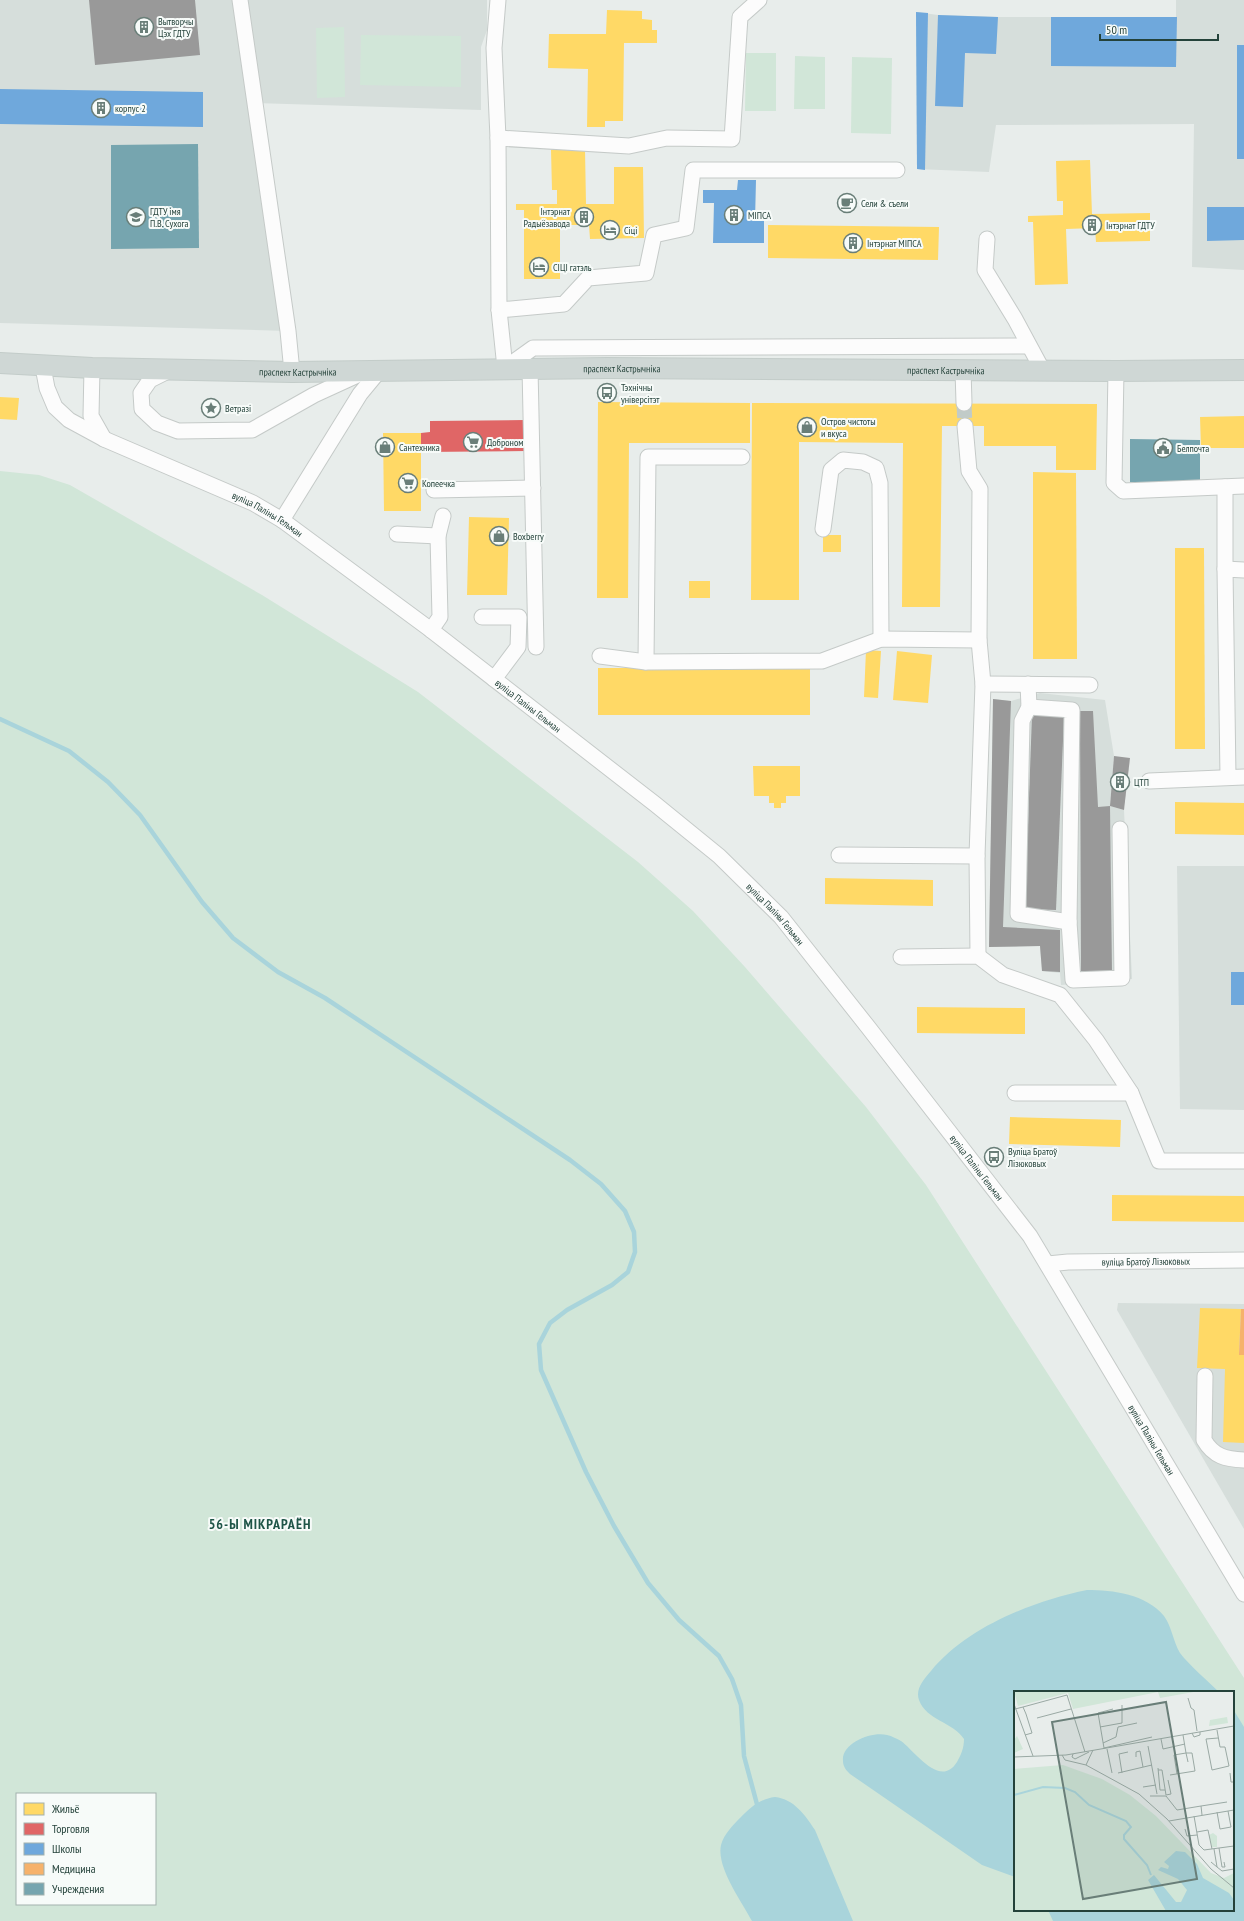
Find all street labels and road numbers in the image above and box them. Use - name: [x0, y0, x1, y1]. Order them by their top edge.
- street label: праспект Кастрычніка: [583, 362, 661, 375]
- street label: праспект Кастрычніка: [907, 364, 985, 377]
- street label: праспект Кастрычніка: [259, 365, 337, 379]
- street label: вуліца Паліны Гельман: [230, 489, 305, 540]
- street label: вуліца Паліны Гельман: [492, 676, 563, 736]
- street label: вуліца Паліны Гельман: [743, 880, 807, 948]
- street label: вуліца Паліны Гельман: [947, 1132, 1006, 1203]
- street label: вуліца Братоў Лізюковых: [1102, 1255, 1190, 1269]
- street label: вуліца Паліны Гельман: [1125, 1402, 1177, 1478]

